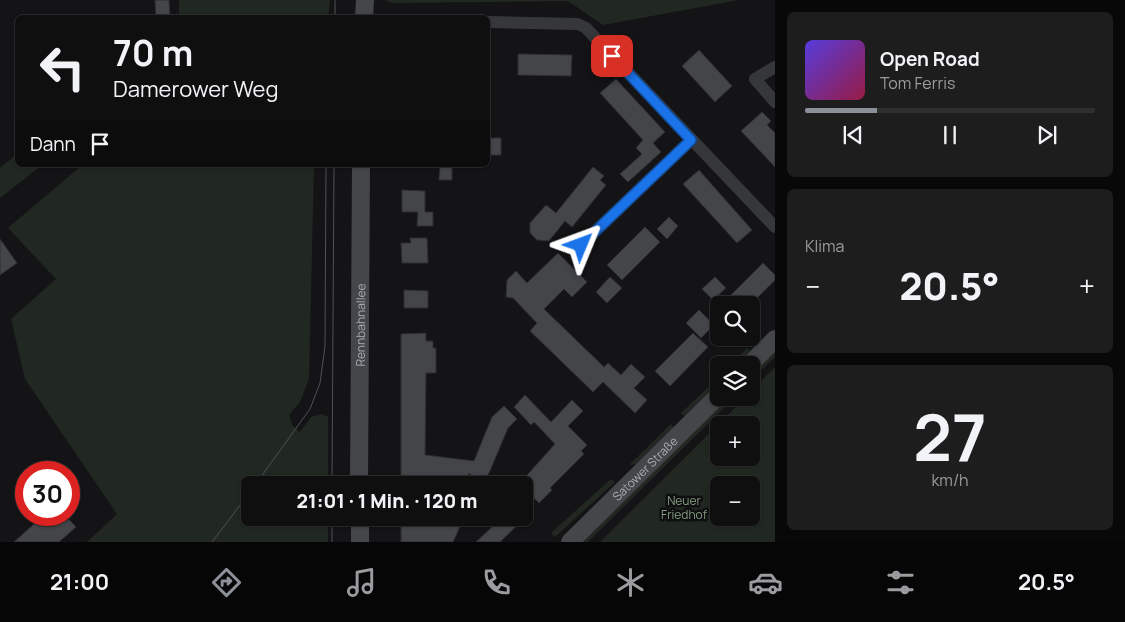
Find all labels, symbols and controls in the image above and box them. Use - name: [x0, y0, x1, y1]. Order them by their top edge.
- text: 70 m: [113, 29, 193, 77]
- icon: left: [30, 35, 95, 100]
- pin: [591, 35, 633, 77]
- icon: arrive: [598, 42, 626, 70]
- text: Open Road: [880, 46, 980, 72]
- text: Tom Ferris: [880, 72, 955, 94]
- text: Damerower Weg: [113, 74, 279, 104]
- icon: previous: [839, 121, 867, 149]
- icon: pause: [936, 121, 964, 149]
- icon: next: [1033, 121, 1061, 149]
- icon: arrive: [86, 130, 114, 158]
- text: Dann: [30, 131, 76, 157]
- position arrow: [554, 218, 606, 270]
- text: Klima: [805, 235, 844, 257]
- text: 20.5°: [899, 259, 1000, 311]
- text: −: [805, 267, 820, 305]
- text: +: [1079, 267, 1095, 305]
- street label: Rennbahnallee: [351, 283, 369, 367]
- map controls: [710, 296, 760, 526]
- button: search: [710, 296, 760, 346]
- button: layers: [710, 356, 760, 406]
- text: 27: [913, 392, 987, 481]
- button: +: [710, 416, 760, 466]
- street label: Satower Straße: [608, 432, 681, 504]
- speed limit sign: 30: [15, 461, 80, 526]
- text: km/h: [931, 469, 969, 491]
- button: −: [710, 476, 760, 526]
- text: 21:01 · 1 Min. · 120 m: [297, 488, 477, 514]
- park label: Neuer Friedhof: [661, 492, 708, 523]
- icon: directions: [209, 565, 244, 600]
- icon: music: [344, 565, 379, 600]
- icon: phone: [479, 565, 514, 600]
- icon: climate: [613, 565, 648, 600]
- icon: car: [748, 565, 783, 600]
- icon: filters: [883, 565, 918, 600]
- text: 21:00: [50, 567, 109, 597]
- text: 20.5°: [1018, 567, 1075, 597]

